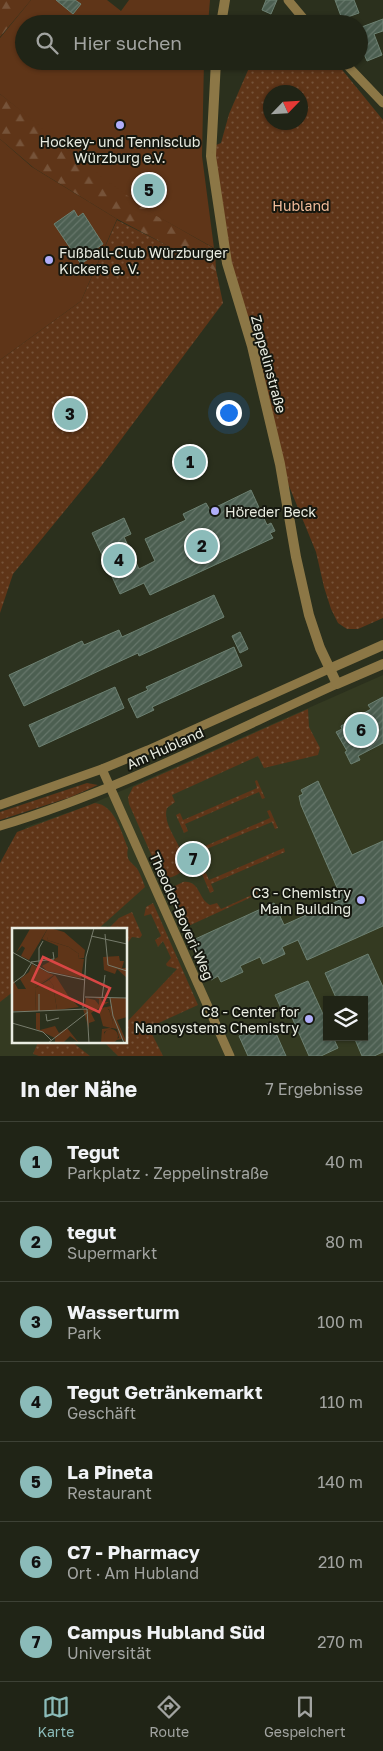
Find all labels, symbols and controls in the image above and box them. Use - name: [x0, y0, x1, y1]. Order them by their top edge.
- search box: [15, 15, 368, 70]
- icon: search: [33, 29, 61, 57]
- text: Hier suchen: [73, 31, 182, 54]
- north arrow: [263, 85, 308, 130]
- marker: Hockey- und Tennisclub Würzburg e.V.: [114, 119, 126, 131]
- place label: Hockey- und Tennisclub Würzburg e.V.: [40, 133, 200, 166]
- pin: 5: [133, 171, 165, 209]
- park label: Hubland: [272, 197, 330, 214]
- place label: Fußball-Club Würzburger Kickers e. V.: [59, 244, 228, 277]
- marker: Fußball-Club Würzburger Kickers e. V.: [43, 254, 55, 266]
- street label: Zeppelinstraße: [248, 313, 290, 415]
- pin: 3: [54, 395, 86, 433]
- your location: [216, 400, 242, 426]
- pin: 1: [174, 443, 206, 481]
- place label: Höreder Beck: [225, 503, 316, 520]
- marker: Höreder Beck: [209, 505, 221, 517]
- pin: 2: [186, 527, 218, 565]
- pin: 4: [103, 541, 135, 579]
- pin: 6: [345, 711, 377, 749]
- street label: Am Hubland: [124, 723, 206, 773]
- pin: 7: [177, 840, 209, 878]
- street label: Theodor-Boveri-Weg: [146, 849, 218, 983]
- place label: C3 - Chemistry Main Building: [252, 884, 351, 917]
- marker: C3 - Chemistry Main Building: [355, 894, 367, 906]
- inset map: [12, 928, 128, 1044]
- map controls: [323, 996, 368, 1041]
- button: layers: [323, 996, 368, 1041]
- place label: C8 - Center for Nanosystems Chemistry: [135, 1003, 300, 1036]
- marker: C8 - Center for Nanosystems Chemistry: [303, 1013, 315, 1025]
- text: In der Nähe: [20, 1076, 137, 1102]
- text: 7 Ergebnisse: [265, 1079, 363, 1099]
- text: Tegut: [67, 1140, 120, 1163]
- text: 1: [32, 1152, 40, 1172]
- text: 40 m: [325, 1152, 363, 1172]
- text: Parkplatz · Zeppelinstraße: [67, 1163, 269, 1183]
- text: tegut: [67, 1220, 116, 1243]
- text: 2: [31, 1232, 41, 1252]
- text: 80 m: [325, 1232, 363, 1252]
- text: Supermarkt: [67, 1243, 157, 1263]
- text: Wasserturm: [67, 1300, 179, 1323]
- text: 3: [31, 1312, 41, 1332]
- text: 100 m: [317, 1312, 363, 1332]
- text: Park: [67, 1323, 102, 1343]
- text: Tegut Getränkemarkt: [67, 1380, 263, 1403]
- text: 4: [31, 1392, 41, 1412]
- text: 110 m: [319, 1392, 363, 1412]
- text: Geschäft: [67, 1403, 136, 1423]
- text: La Pineta: [67, 1460, 153, 1483]
- text: 5: [31, 1472, 41, 1492]
- text: 140 m: [317, 1472, 363, 1492]
- text: Restaurant: [67, 1483, 152, 1503]
- text: C7 - Pharmacy: [67, 1540, 200, 1563]
- text: 6: [31, 1552, 41, 1572]
- text: 210 m: [318, 1552, 363, 1572]
- text: Ort · Am Hubland: [67, 1563, 199, 1583]
- text: Campus Hubland Süd: [67, 1620, 265, 1643]
- text: 7: [32, 1632, 40, 1652]
- text: 270 m: [317, 1632, 363, 1652]
- text: Universität: [67, 1643, 151, 1663]
- tab: Karte: [37, 1693, 74, 1740]
- tab: Route: [149, 1693, 189, 1740]
- tab: Gespeichert: [264, 1693, 346, 1740]

